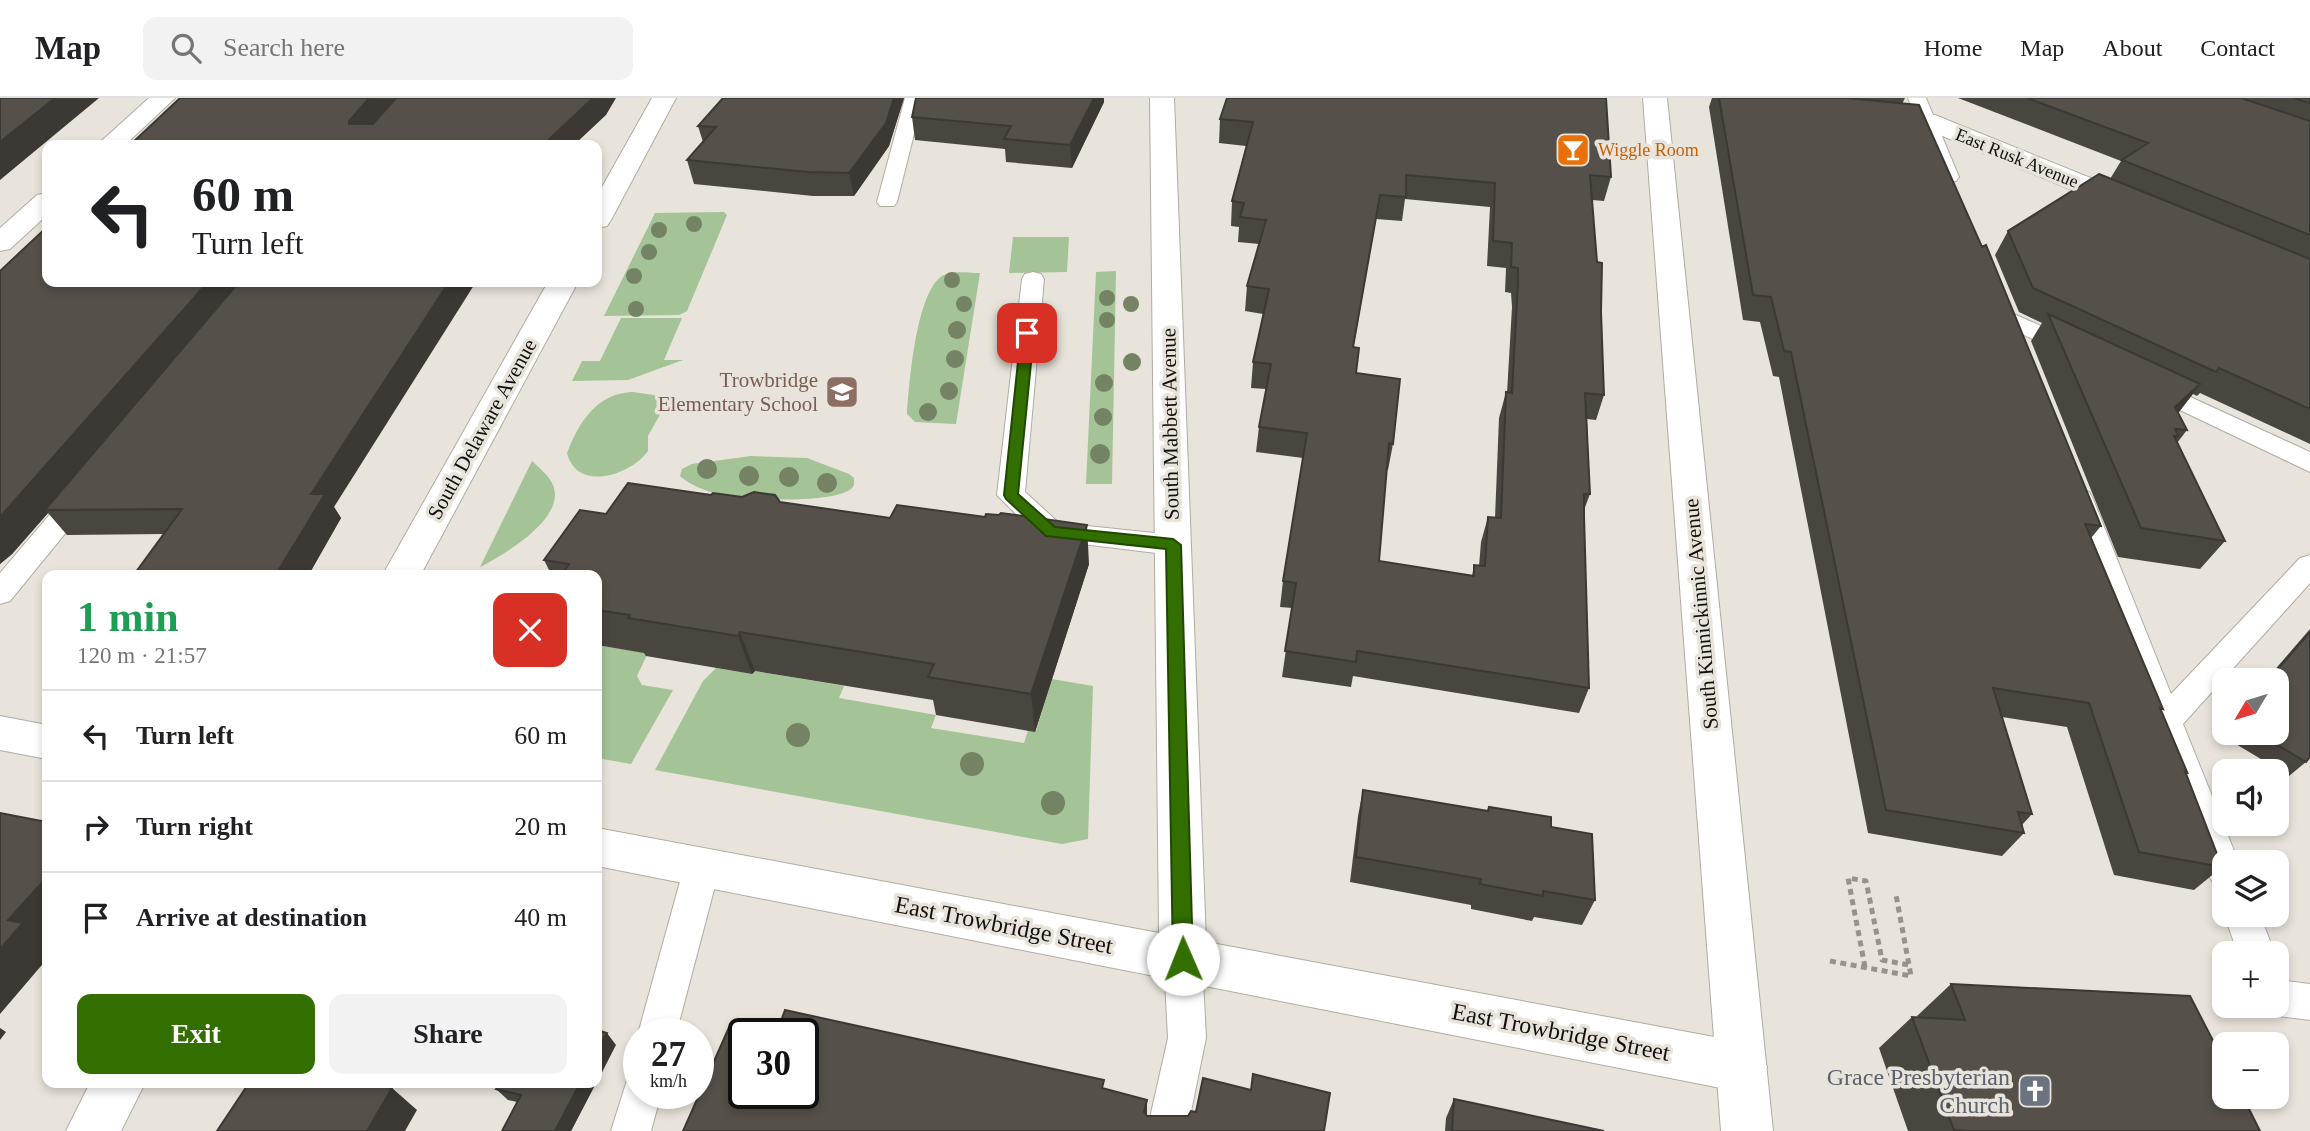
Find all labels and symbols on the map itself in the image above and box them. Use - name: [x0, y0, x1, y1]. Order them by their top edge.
- street label: East Rusk Avenue: [1953, 124, 2081, 192]
- bar icon: Wiggle Room: [1554, 131, 1592, 169]
- place label: Wiggle Room: [1598, 140, 1699, 160]
- pin: [997, 303, 1057, 363]
- street label: South Mabbett Avenue: [1156, 328, 1184, 520]
- street label: South Delaware Avenue: [422, 335, 542, 523]
- place label: Trowbridge Elementary School: [658, 368, 818, 416]
- school or university icon: Trowbridge Elementary School: [823, 373, 861, 411]
- street label: South Kinnickinnic Avenue: [1679, 498, 1723, 730]
- north arrow: [2212, 668, 2289, 746]
- street label: East Trowbridge Street: [893, 891, 1115, 959]
- position arrow: [1146, 922, 1220, 996]
- street label: East Trowbridge Street: [1450, 998, 1672, 1066]
- speed limit sign: 30: [728, 1018, 819, 1109]
- place label: Grace Presbyterian Church: [1827, 1064, 2010, 1118]
- church icon: Grace Presbyterian Church: [2016, 1072, 2054, 1110]

